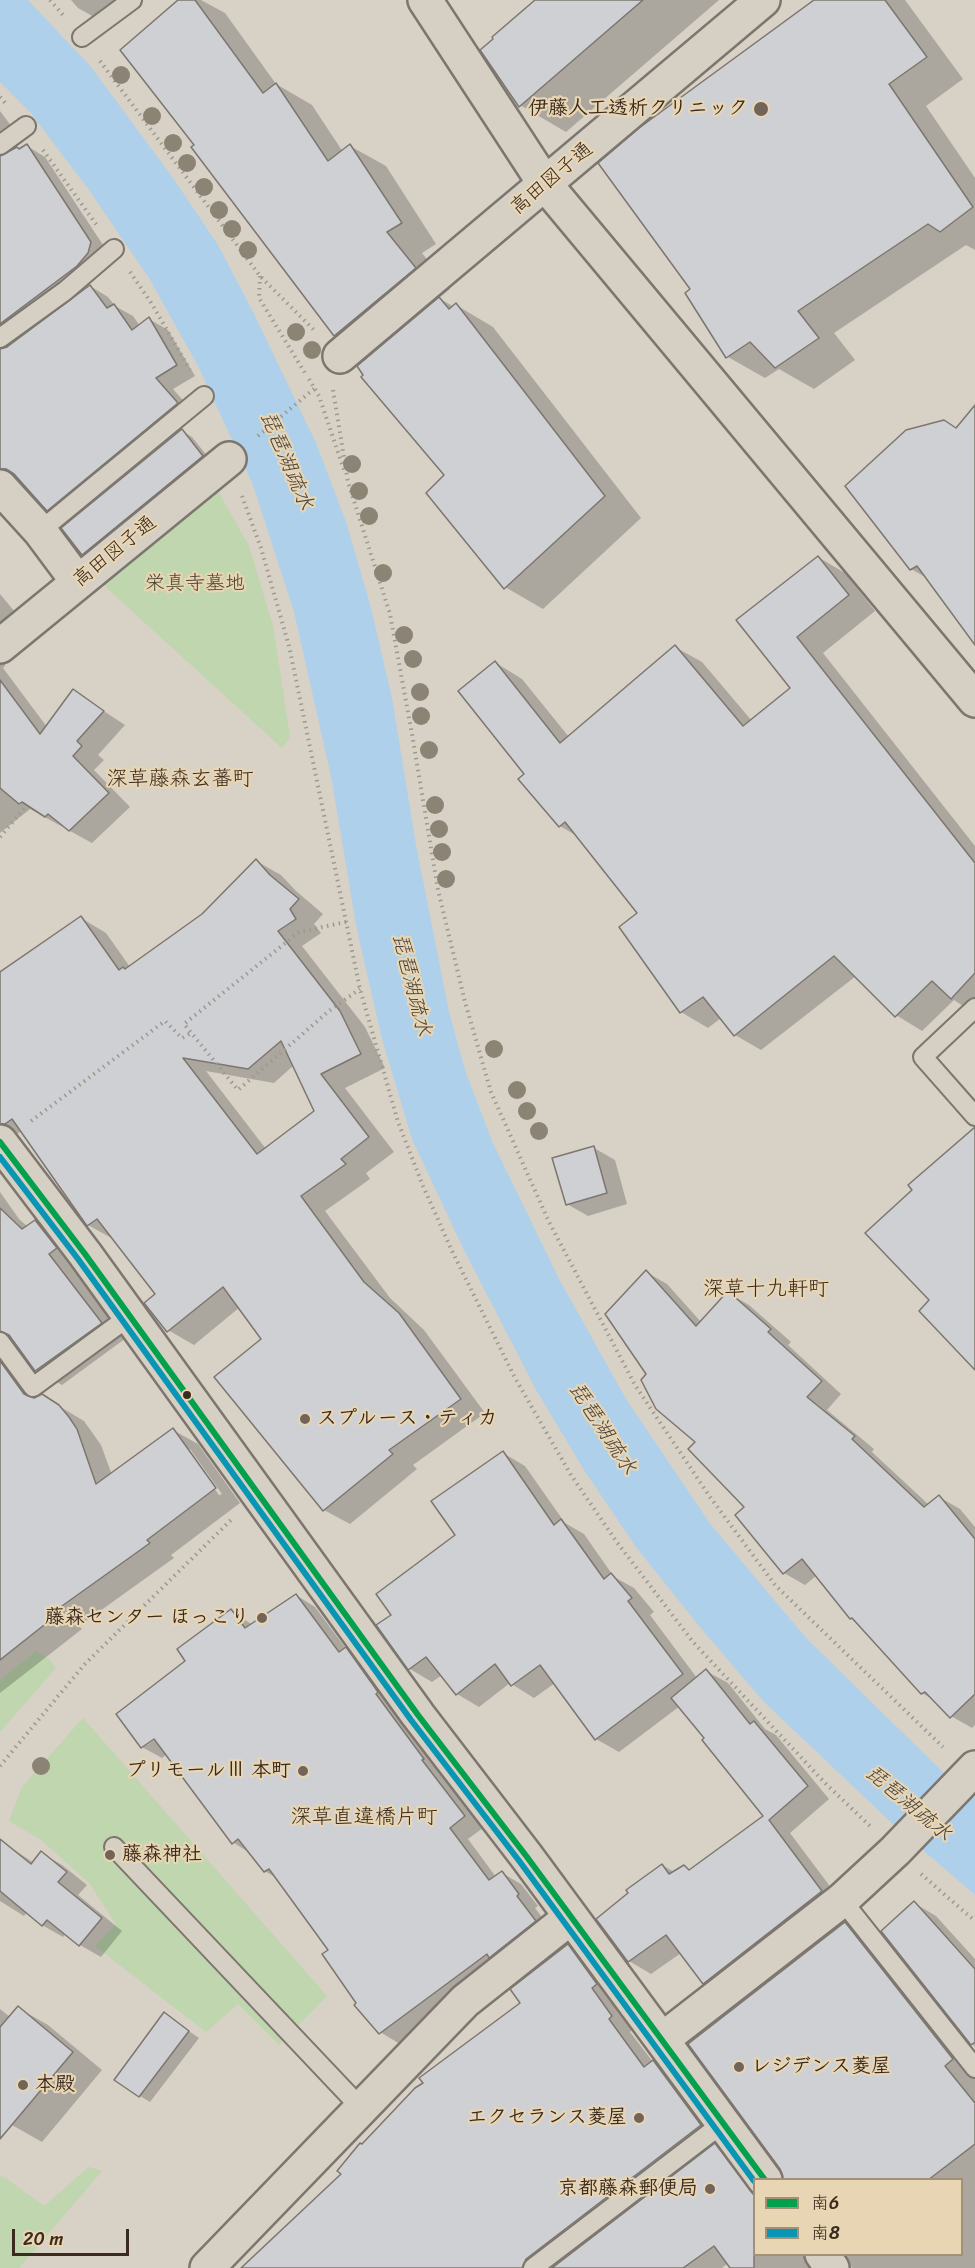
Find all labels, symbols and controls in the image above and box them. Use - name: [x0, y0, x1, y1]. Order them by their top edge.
- place label: 伊藤人工透析クリニック: [528, 97, 748, 121]
- marker: 伊藤人工透析クリニック: [752, 100, 770, 118]
- street label: 高田図子通: [506, 138, 598, 220]
- water label: 琵琶湖疏水: [254, 408, 318, 514]
- street label: 高田図子通: [69, 511, 161, 593]
- park label: 栄真寺墓地: [145, 572, 245, 596]
- district label: 深草藤森玄蕃町: [107, 767, 253, 793]
- water label: 琵琶湖疏水: [386, 931, 436, 1039]
- district label: 深草十九軒町: [703, 1277, 829, 1303]
- water label: 琵琶湖疏水: [563, 1378, 641, 1480]
- unlabelled marker: [181, 1389, 193, 1401]
- place label: スプルース・ティカ: [317, 1407, 498, 1431]
- marker: スプルース・ティカ: [298, 1412, 312, 1426]
- place label: 藤森センター ほっこり: [45, 1606, 250, 1630]
- marker: 藤森センター ほっこり: [255, 1611, 269, 1625]
- place label: プリモールⅢ 本町: [126, 1759, 291, 1783]
- water label: 琵琶湖疏水: [860, 1761, 956, 1847]
- marker: プリモールⅢ 本町: [296, 1764, 310, 1778]
- district label: 深草直違橋片町: [291, 1805, 437, 1831]
- place label: 藤森神社: [122, 1843, 202, 1867]
- marker: 藤森神社: [103, 1848, 117, 1862]
- place label: レジデンス菱屋: [751, 2055, 891, 2079]
- marker: レジデンス菱屋: [732, 2060, 746, 2074]
- place label: 本殿: [35, 2073, 75, 2097]
- marker: 本殿: [16, 2078, 30, 2092]
- place label: エクセランス菱屋: [467, 2106, 627, 2130]
- marker: エクセランス菱屋: [632, 2111, 646, 2125]
- place label: 京都藤森郵便局: [558, 2177, 698, 2201]
- legend: [753, 2178, 963, 2256]
- marker: 京都藤森郵便局: [703, 2182, 717, 2196]
- text: 南6: [811, 2187, 839, 2219]
- scale bar: [15, 2217, 132, 2255]
- text: 南8: [811, 2217, 840, 2249]
- text: 20 m: [23, 2223, 63, 2255]

